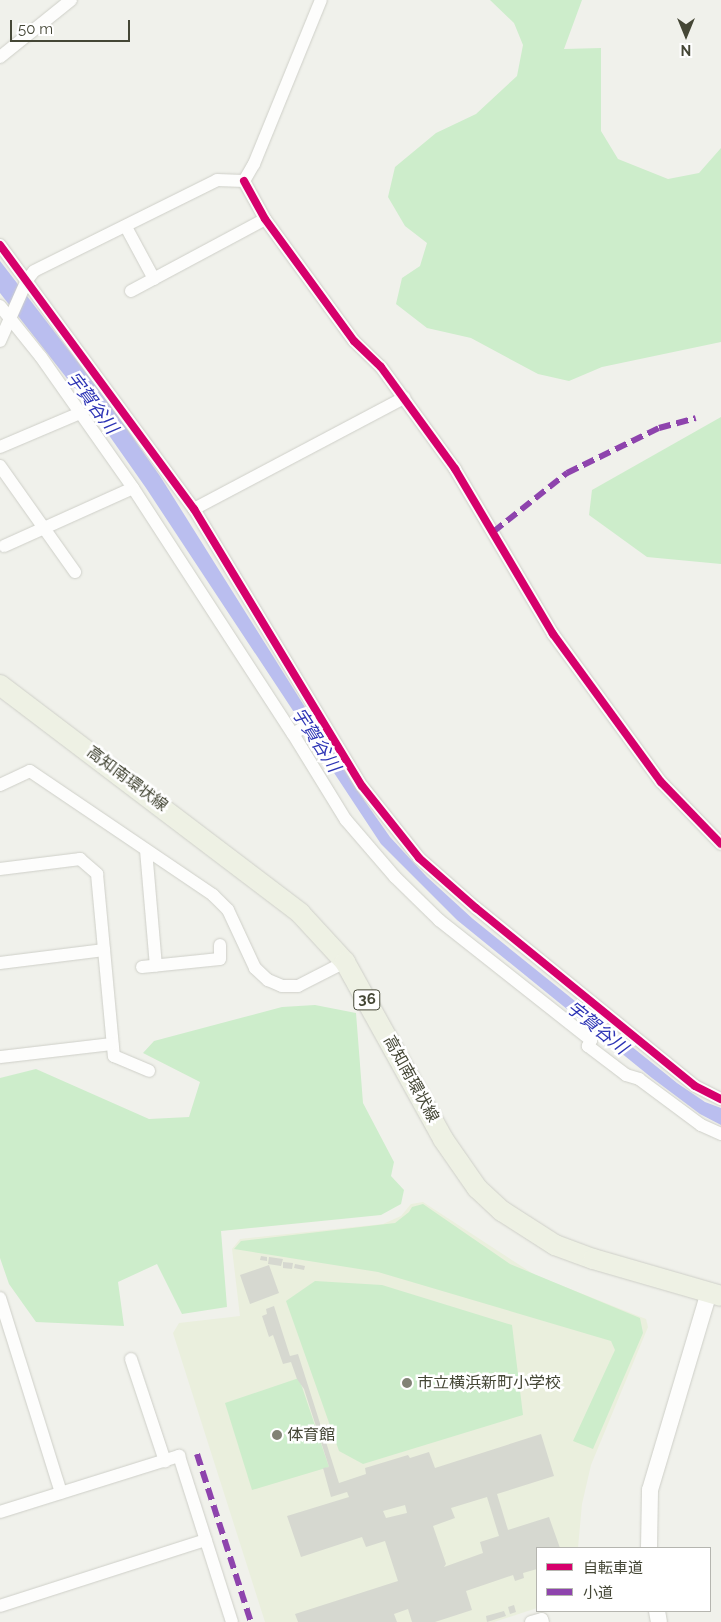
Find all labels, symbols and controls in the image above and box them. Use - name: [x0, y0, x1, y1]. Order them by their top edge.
- scale bar: [12, 10, 132, 42]
- north arrow: [661, 10, 711, 60]
- text: 50 m: [18, 20, 53, 38]
- text: N: [681, 42, 691, 58]
- water label: 宇賀谷川: [62, 368, 122, 438]
- water label: 宇賀谷川: [287, 704, 345, 776]
- street label: 高知南環状線: [83, 742, 171, 816]
- road number: 36: [353, 988, 381, 1012]
- water label: 宇賀谷川: [562, 997, 632, 1059]
- street label: 高知南環状線: [379, 1032, 443, 1126]
- place label: 市立横浜新町小学校: [417, 1373, 561, 1393]
- marker: 市立横浜新町小学校: [401, 1377, 413, 1389]
- place label: 体育館: [287, 1425, 335, 1445]
- marker: 体育館: [271, 1429, 283, 1441]
- legend: [536, 1547, 711, 1612]
- text: 自転車道: [583, 1559, 643, 1577]
- text: 小道: [583, 1584, 613, 1602]

